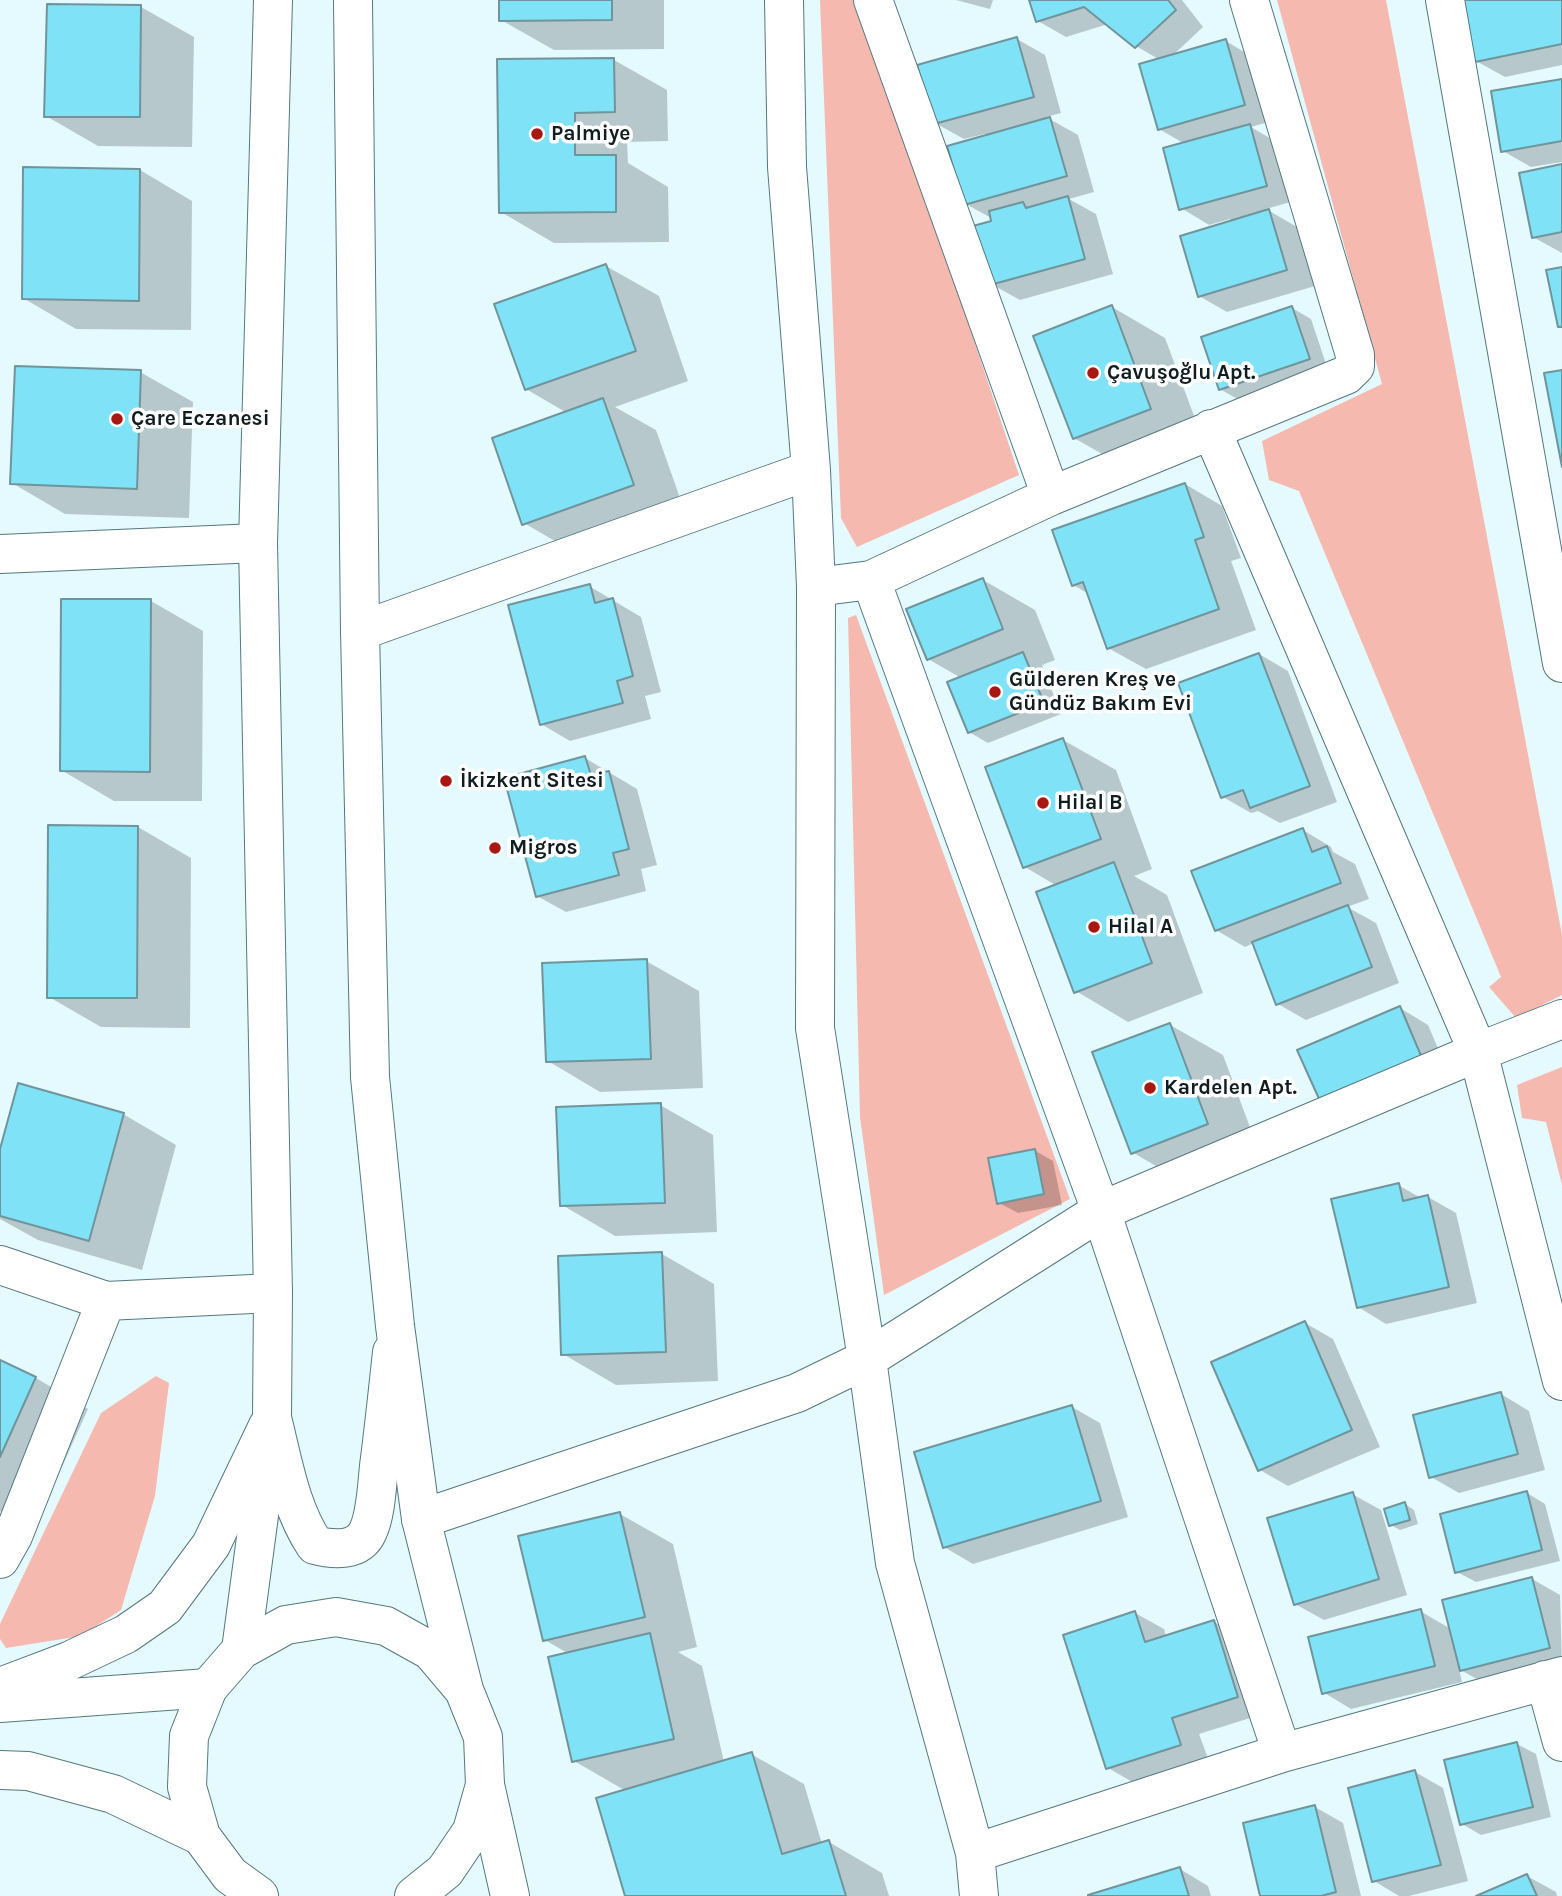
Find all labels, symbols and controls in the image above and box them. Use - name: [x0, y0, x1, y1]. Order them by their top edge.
- place label: Palmiye: [551, 121, 630, 147]
- marker: Palmiye: [529, 126, 545, 142]
- place label: Çavuşoğlu Apt.: [1107, 360, 1255, 386]
- marker: Çavuşoğlu Apt.: [1085, 365, 1101, 381]
- place label: Çare Eczanesi: [131, 406, 270, 432]
- marker: Çare Eczanesi: [109, 411, 125, 427]
- place label: Gülderen Kreş ve Gündüz Bakım Evi: [1009, 667, 1192, 717]
- marker: Gülderen Kreş ve Gündüz Bakım Evi: [987, 684, 1003, 700]
- place label: İkizkent Sitesi: [460, 768, 604, 794]
- marker: İkizkent Sitesi: [438, 773, 454, 789]
- place label: Hilal B: [1057, 790, 1123, 816]
- marker: Hilal B: [1035, 795, 1051, 811]
- place label: Migros: [509, 835, 578, 861]
- marker: Migros: [487, 840, 503, 856]
- place label: Hilal A: [1108, 914, 1173, 940]
- marker: Hilal A: [1086, 919, 1102, 935]
- place label: Kardelen Apt.: [1164, 1075, 1297, 1101]
- marker: Kardelen Apt.: [1142, 1080, 1158, 1096]

